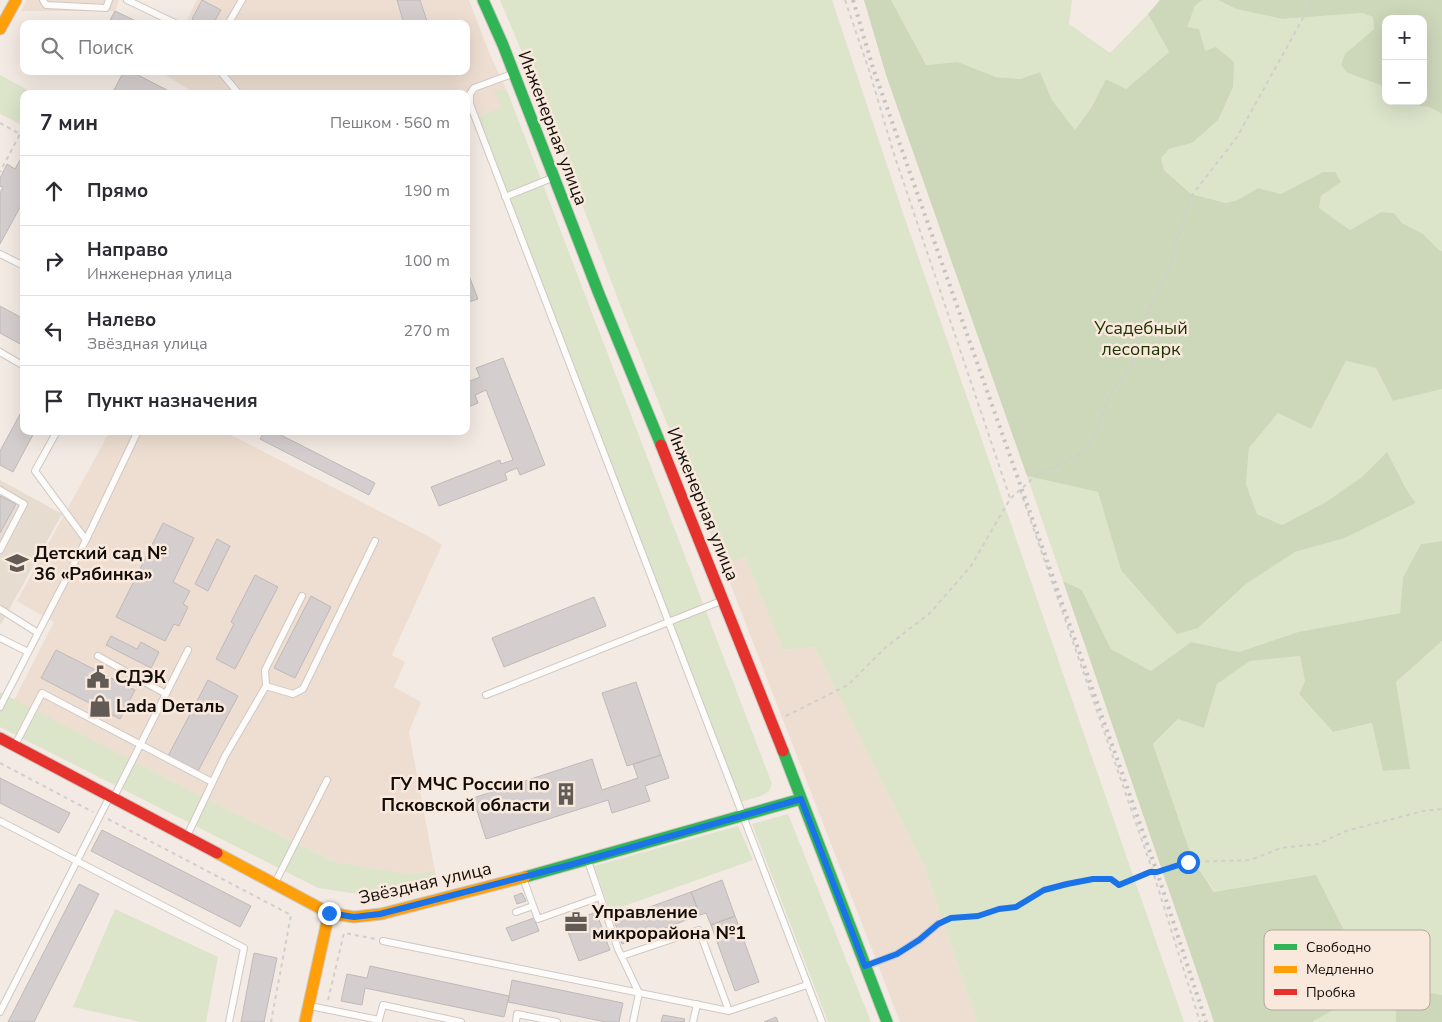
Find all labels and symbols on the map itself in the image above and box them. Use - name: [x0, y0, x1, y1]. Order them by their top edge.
- street label: Инженерная улица: [512, 47, 594, 209]
- park label: Усадебный лесопарк: [1093, 316, 1188, 361]
- street label: Инженерная улица: [661, 424, 745, 584]
- place label: Детский сад № 36 «Рябинка»: [34, 541, 167, 586]
- school or university icon: Детский сад № 36 «Рябинка»: [4, 550, 30, 576]
- public building icon: СДЭК: [85, 664, 111, 690]
- place label: СДЭК: [115, 665, 167, 689]
- shop icon: Lada Dеталь: [87, 693, 113, 719]
- place label: Lada Dеталь: [116, 694, 225, 718]
- place label: ГУ МЧС России по Псковской области: [381, 772, 550, 817]
- building icon: ГУ МЧС России по Псковской области: [553, 781, 579, 807]
- route start: [1177, 851, 1200, 874]
- street label: Звёздная улица: [356, 856, 494, 910]
- place label: Управление микрорайона №1: [591, 900, 746, 945]
- route end: [318, 902, 341, 925]
- office icon: Управление микрорайона №1: [563, 909, 589, 935]
- legend: [1264, 930, 1430, 1010]
- text: Свободно: [1306, 938, 1371, 957]
- text: Медленно: [1306, 960, 1374, 979]
- text: Пробка: [1306, 983, 1356, 1002]

